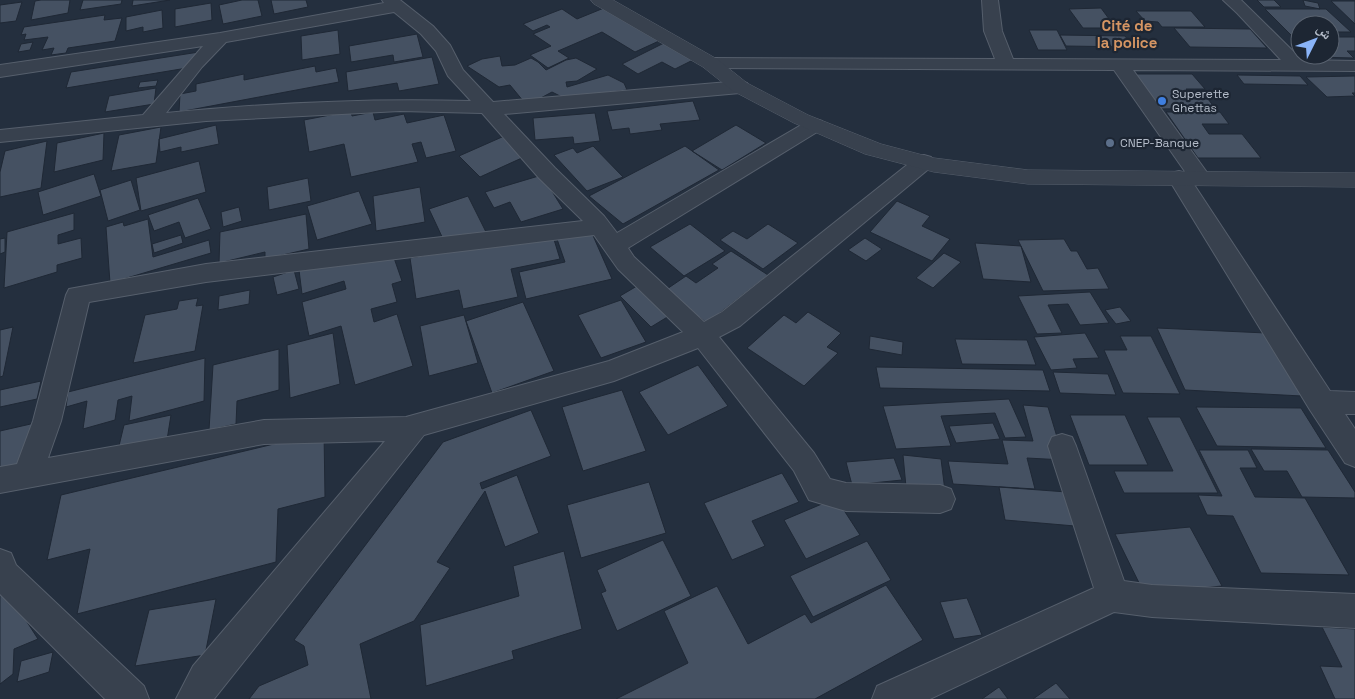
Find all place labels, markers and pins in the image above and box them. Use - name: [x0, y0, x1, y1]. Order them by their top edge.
- place label: Superette Ghettas: [1172, 86, 1229, 116]
- marker: Superette Ghettas: [1156, 95, 1168, 107]
- place label: CNEP-Banque: [1120, 135, 1199, 151]
- marker: CNEP-Banque: [1104, 137, 1116, 149]

